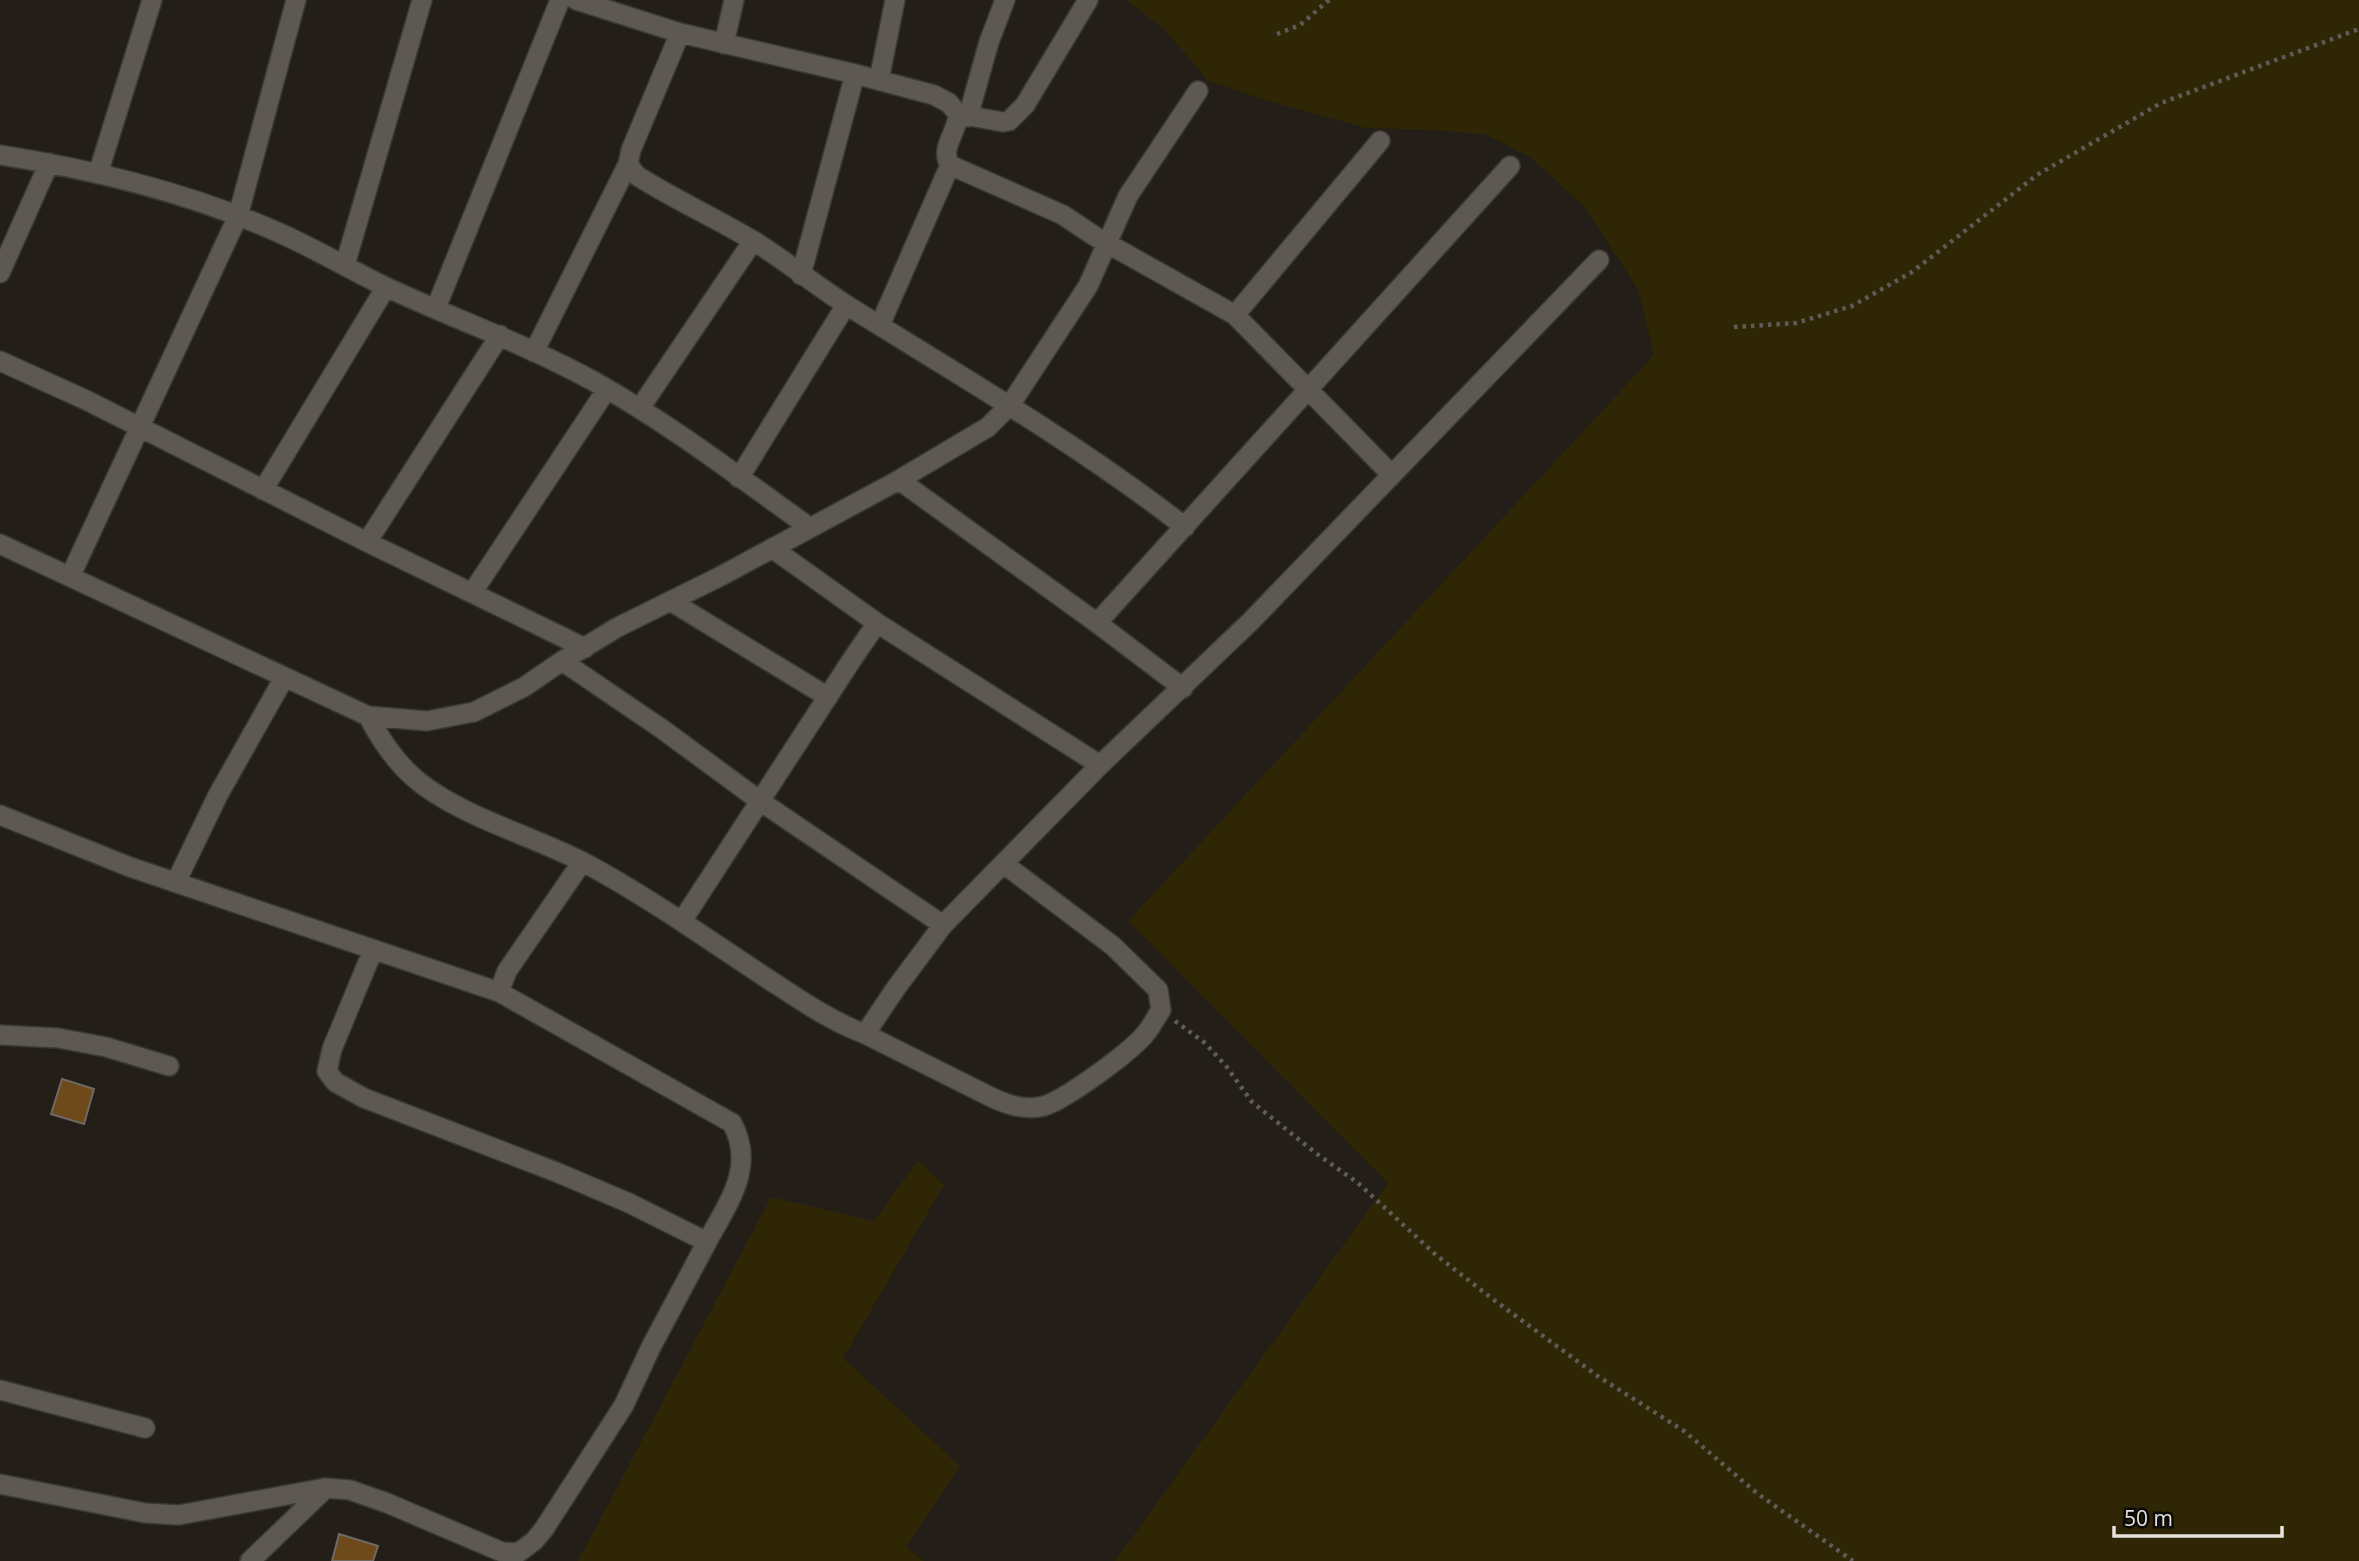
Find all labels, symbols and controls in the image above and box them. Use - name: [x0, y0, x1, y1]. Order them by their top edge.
- scale bar: [2114, 1494, 2282, 1538]
- text: 50 m: [2124, 1504, 2173, 1532]

